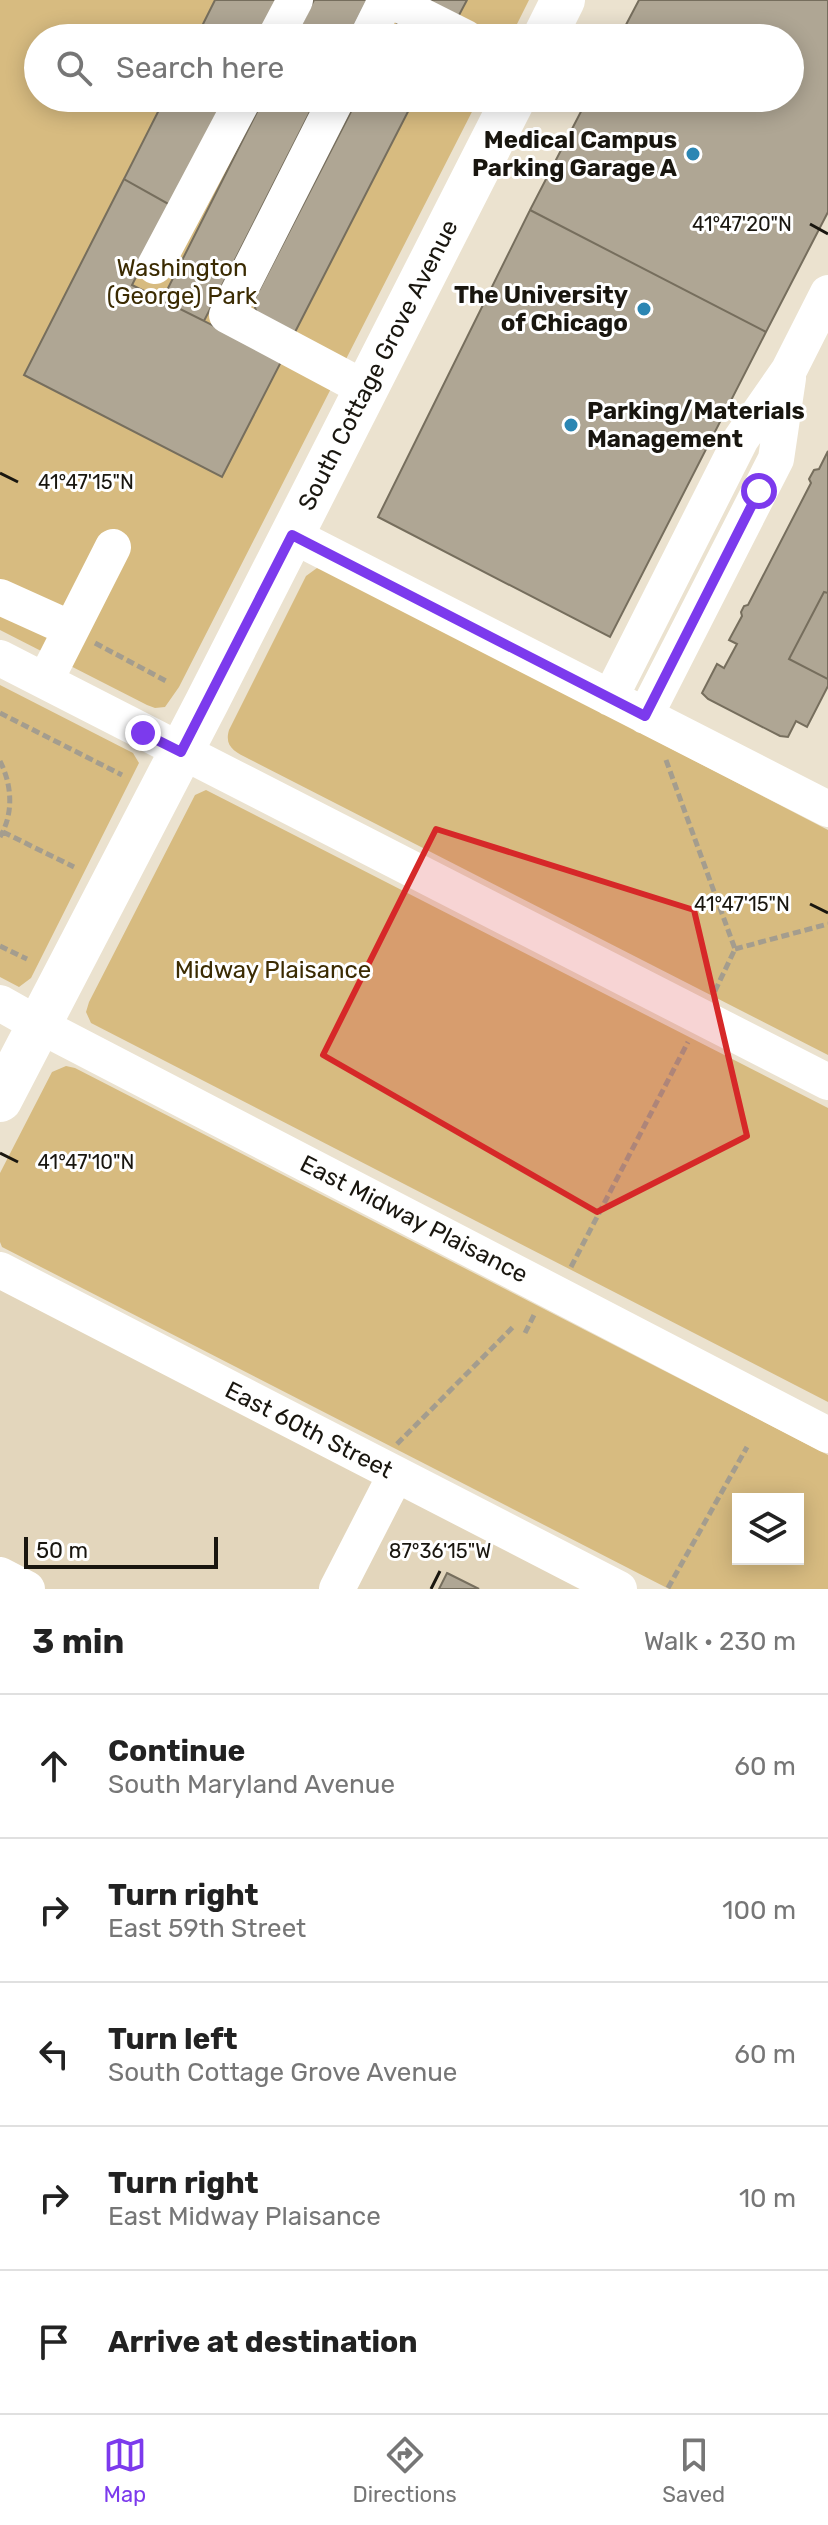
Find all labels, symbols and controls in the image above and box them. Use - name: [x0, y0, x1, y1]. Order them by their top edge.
- search box: [24, 24, 804, 112]
- icon: search: [52, 46, 96, 90]
- text: Search here: [116, 50, 284, 86]
- place label: Medical Campus Parking Garage A: [472, 126, 677, 182]
- marker: Medical Campus Parking Garage A: [684, 145, 702, 163]
- text: 41°47'20"N: [692, 212, 792, 236]
- street label: South Cottage Grove Avenue: [292, 215, 464, 515]
- park label: Washington (George) Park: [107, 254, 258, 310]
- place label: The University of Chicago: [454, 281, 628, 337]
- marker: The University of Chicago: [635, 300, 653, 318]
- place label: Parking/Materials Management: [587, 397, 805, 453]
- marker: Parking/Materials Management: [562, 416, 580, 434]
- text: 41°47'15"N: [38, 470, 134, 494]
- route start: [741, 473, 777, 509]
- route end: [125, 715, 161, 751]
- text: 41°47'15"N: [694, 892, 790, 916]
- park label: Midway Plaisance: [175, 956, 371, 984]
- street label: East Midway Plaisance: [295, 1149, 533, 1289]
- text: 41°47'10"N: [38, 1150, 134, 1174]
- street label: East 60th Street: [221, 1376, 397, 1484]
- map controls: [732, 1493, 804, 1565]
- button: layers: [732, 1493, 804, 1565]
- scale bar: [24, 1533, 218, 1569]
- text: 50 m: [36, 1537, 88, 1564]
- text: 87°36'15"W: [389, 1539, 491, 1563]
- text: 3 min: [32, 1621, 124, 1662]
- text: Walk · 230 m: [644, 1626, 796, 1657]
- text: Continue: [108, 1733, 245, 1769]
- icon: ahead: [32, 1744, 76, 1788]
- text: 60 m: [734, 1751, 796, 1782]
- text: South Maryland Avenue: [108, 1769, 395, 1800]
- text: Turn right: [108, 1877, 259, 1913]
- icon: right: [32, 1888, 76, 1932]
- text: 100 m: [722, 1895, 796, 1926]
- text: East 59th Street: [108, 1913, 306, 1944]
- text: Turn left: [108, 2021, 238, 2057]
- icon: left: [32, 2032, 76, 2076]
- text: 60 m: [734, 2039, 796, 2070]
- text: South Cottage Grove Avenue: [108, 2057, 457, 2088]
- text: Turn right: [108, 2165, 259, 2201]
- icon: right: [32, 2176, 76, 2220]
- text: 10 m: [739, 2183, 796, 2214]
- text: East Midway Plaisance: [108, 2201, 381, 2232]
- icon: arrive: [32, 2320, 76, 2364]
- text: Arrive at destination: [108, 2324, 418, 2360]
- tab: Map: [103, 2433, 147, 2508]
- tab: Directions: [352, 2433, 457, 2508]
- tab: Saved: [662, 2433, 725, 2508]

